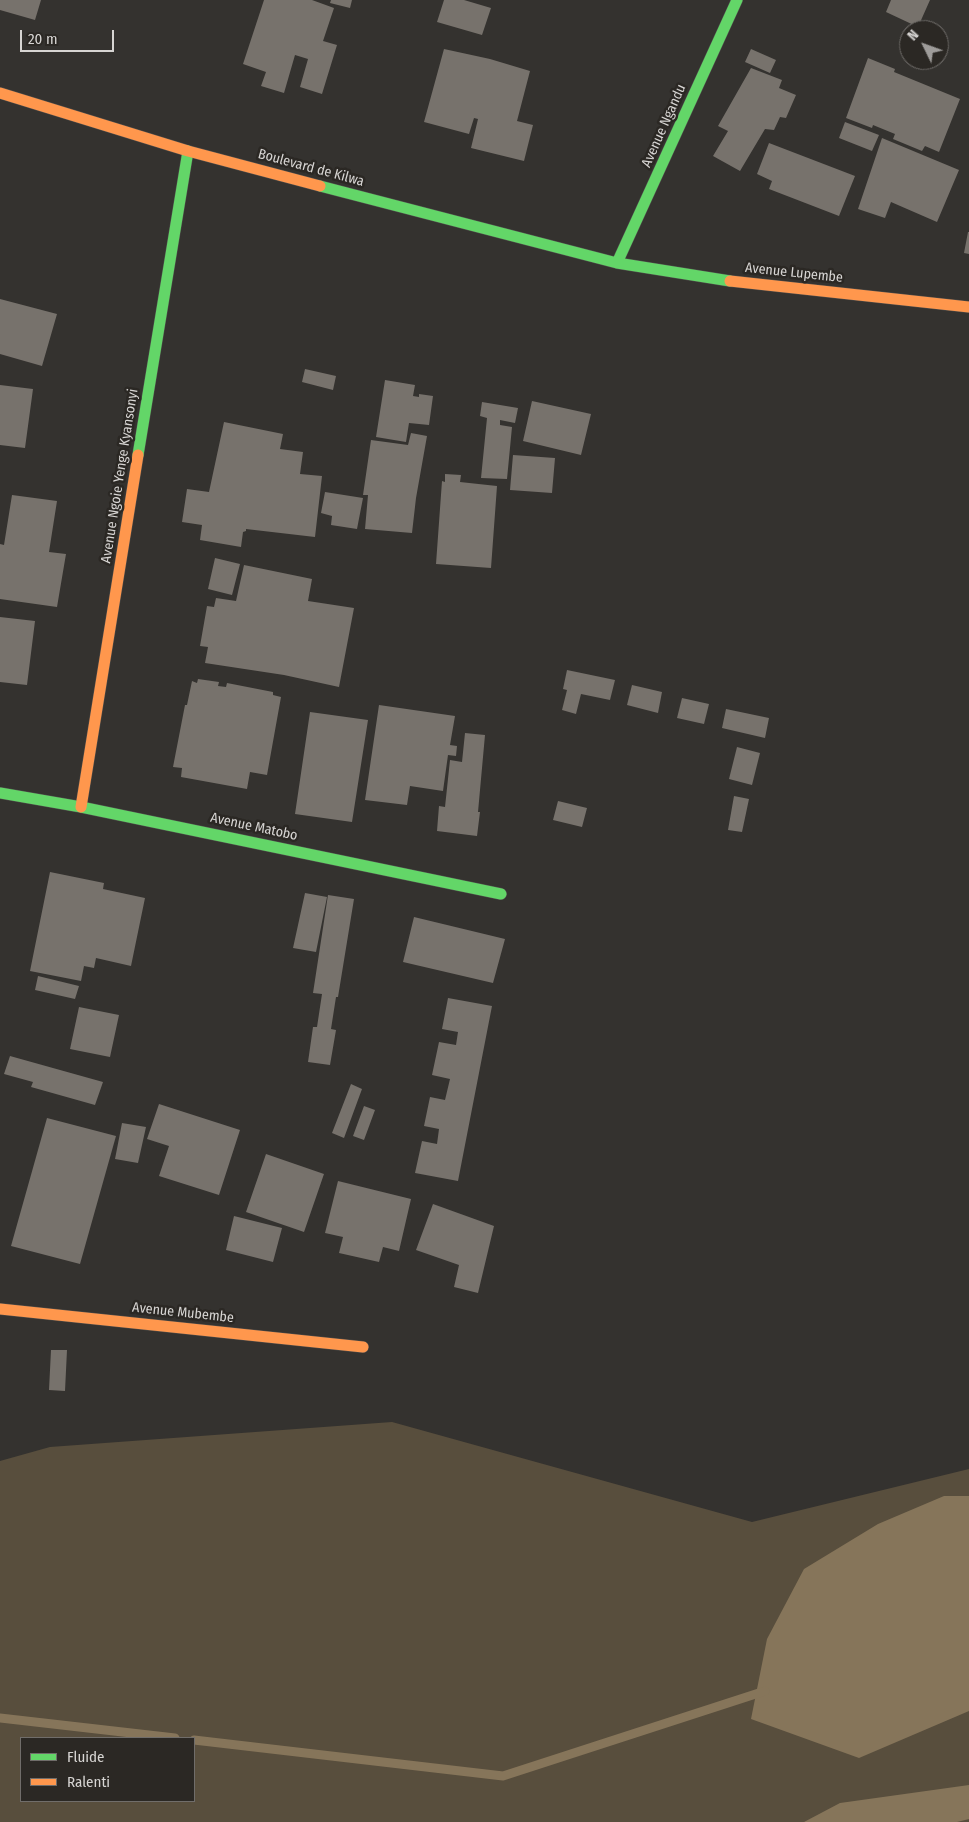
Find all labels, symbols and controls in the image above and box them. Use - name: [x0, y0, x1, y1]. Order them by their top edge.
- scale bar: [22, 20, 116, 52]
- north arrow: [899, 20, 949, 70]
- text: N: [904, 26, 922, 44]
- text: 20 m: [28, 30, 58, 48]
- street label: Avenue Ngandu: [638, 82, 690, 170]
- street label: Boulevard de Kilwa: [256, 146, 366, 190]
- street label: Avenue Lupembe: [744, 260, 844, 286]
- street label: Avenue Ngoie Yenge Kyansonyi: [98, 388, 142, 564]
- street label: Avenue Matobo: [209, 810, 299, 844]
- street label: Avenue Mubembe: [131, 1299, 235, 1327]
- legend: [20, 1737, 195, 1802]
- text: Fluide: [67, 1748, 104, 1766]
- text: Ralenti: [67, 1773, 110, 1791]

